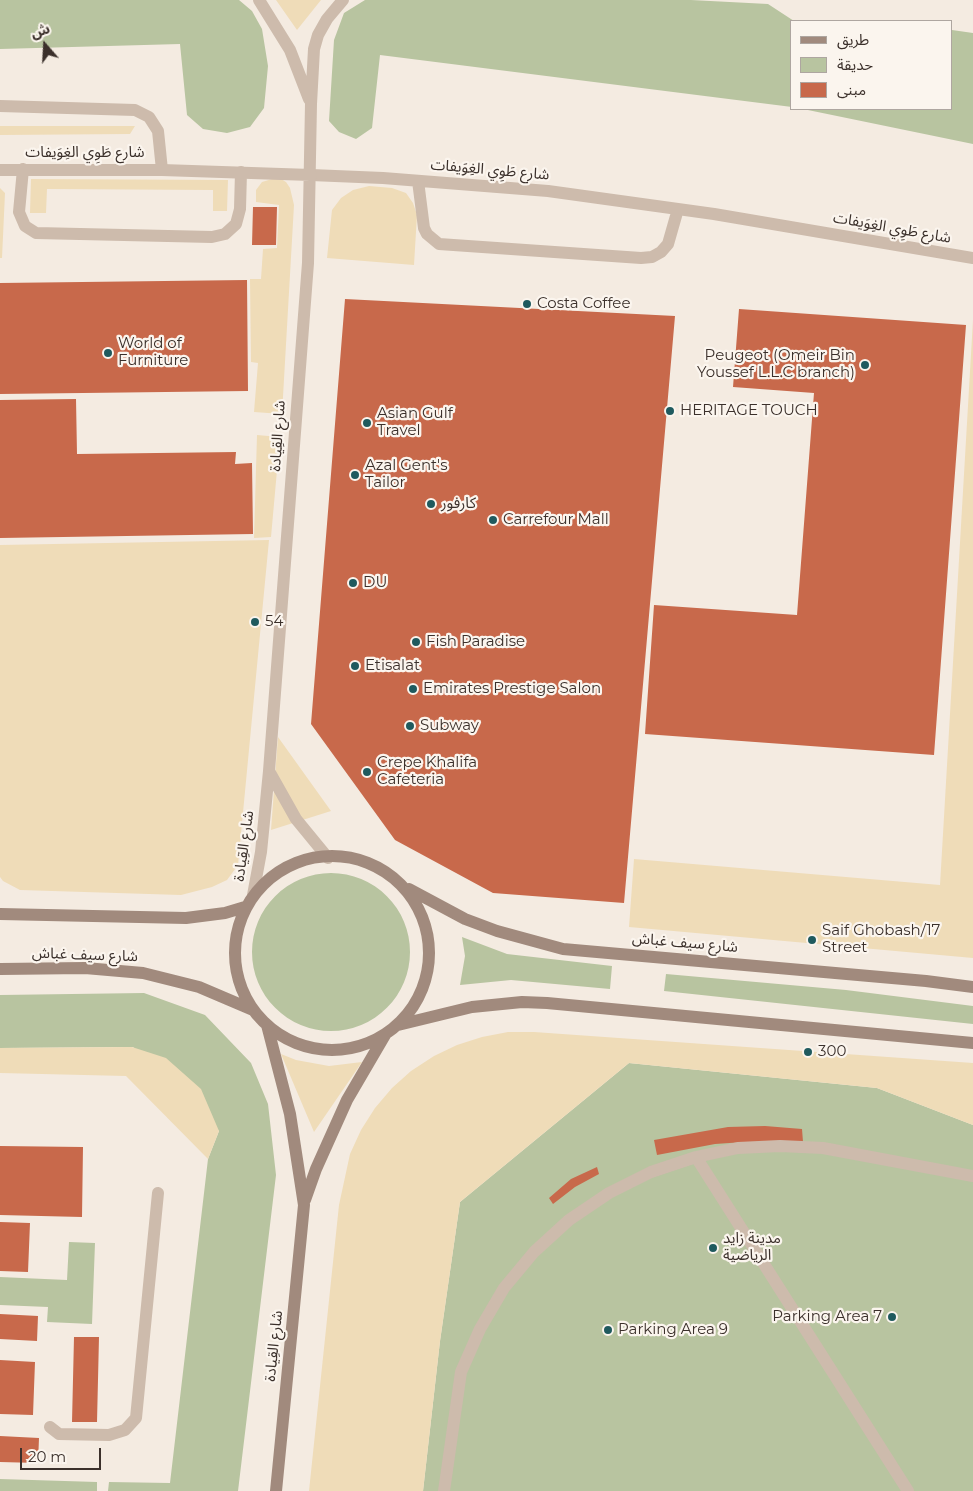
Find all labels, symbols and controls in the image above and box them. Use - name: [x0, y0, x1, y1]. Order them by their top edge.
- text: ش: [28, 19, 52, 42]
- north arrow: [20, 20, 70, 70]
- legend: [790, 20, 953, 110]
- text: طريق: [837, 30, 869, 49]
- text: حديقة: [837, 55, 873, 74]
- text: مبنى: [837, 80, 866, 99]
- street label: شارع طَوِي الغِوَيفات: [25, 144, 145, 162]
- street label: شارع طَوِي الغِوَيفات: [430, 156, 550, 184]
- street label: شارع طَوِي الغِوَيفات: [832, 209, 952, 247]
- place label: Costa Coffee: [537, 295, 630, 313]
- marker: Costa Coffee: [521, 298, 533, 310]
- place label: World of Furniture: [118, 335, 188, 370]
- marker: World of Furniture: [102, 347, 114, 359]
- place label: Peugeot (Omeir Bin Youssef L.L.C branch): [697, 347, 855, 382]
- marker: Peugeot (Omeir Bin Youssef L.L.C branch): [859, 359, 871, 371]
- street label: شارع القِيادة: [267, 400, 289, 472]
- place label: HERITAGE TOUCH: [680, 402, 818, 420]
- place label: Asian Gulf Travel: [377, 405, 453, 440]
- marker: HERITAGE TOUCH: [664, 405, 676, 417]
- marker: Asian Gulf Travel: [361, 417, 373, 429]
- place label: Azal Gent's Tailor: [365, 457, 447, 492]
- marker: Azal Gent's Tailor: [349, 469, 361, 481]
- place label: كارفور: [441, 495, 476, 513]
- marker: كارفور: [425, 498, 437, 510]
- place label: Carrefour Mall: [503, 511, 609, 529]
- marker: Carrefour Mall: [487, 514, 499, 526]
- place label: DU: [363, 574, 387, 592]
- marker: DU: [347, 577, 359, 589]
- place label: 54: [265, 613, 283, 631]
- marker: 54: [249, 616, 261, 628]
- place label: Fish Paradise: [426, 633, 525, 651]
- marker: Fish Paradise: [410, 636, 422, 648]
- place label: Etisalat: [365, 657, 420, 675]
- marker: Etisalat: [349, 660, 361, 672]
- place label: Emirates Prestige Salon: [423, 680, 601, 698]
- marker: Emirates Prestige Salon: [407, 683, 419, 695]
- place label: Subway: [420, 717, 479, 735]
- marker: Subway: [404, 720, 416, 732]
- place label: Crepe Khalifa Cafeteria: [377, 754, 477, 789]
- marker: Crepe Khalifa Cafeteria: [361, 766, 373, 778]
- street label: شارع القِيادة: [230, 809, 258, 883]
- place label: Saif Ghobash/17 Street: [822, 922, 940, 957]
- street label: شارع سيف غباش: [631, 929, 739, 957]
- marker: Saif Ghobash/17 Street: [806, 934, 818, 946]
- street label: شارع سيف غباش: [32, 944, 138, 966]
- place label: 300: [818, 1043, 846, 1061]
- marker: 300: [802, 1046, 814, 1058]
- place label: مدينة زايد الرياضية: [723, 1230, 781, 1265]
- marker: مدينة زايد الرياضية: [707, 1242, 719, 1254]
- place label: Parking Area 7: [772, 1308, 882, 1326]
- street label: شارع القِيادة: [261, 1310, 287, 1382]
- marker: Parking Area 7: [886, 1311, 898, 1323]
- place label: Parking Area 9: [618, 1321, 728, 1339]
- marker: Parking Area 9: [602, 1324, 614, 1336]
- scale bar: [22, 1438, 104, 1470]
- text: 20 m: [28, 1447, 66, 1466]

